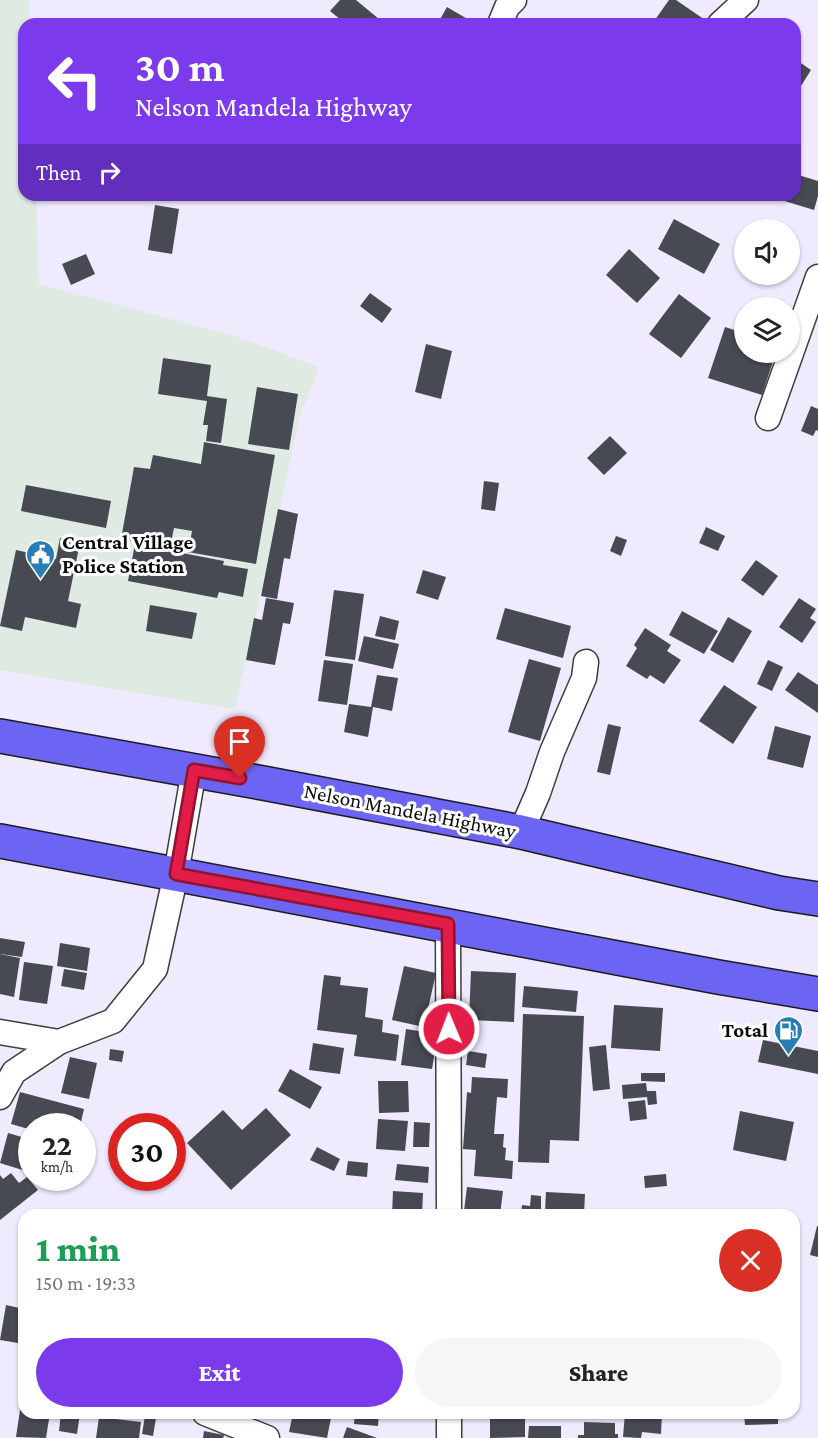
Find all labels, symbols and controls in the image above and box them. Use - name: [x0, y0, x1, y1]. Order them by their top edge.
- icon: left: [36, 42, 114, 120]
- text: 30 m: [135, 43, 225, 90]
- text: Nelson Mandela Highway: [135, 92, 412, 122]
- icon: right: [93, 156, 126, 189]
- text: Then: [36, 160, 81, 185]
- map controls: [734, 219, 800, 363]
- button: sound: [734, 219, 800, 285]
- button: layers: [734, 297, 800, 363]
- place label: Central Village Police Station: [62, 530, 194, 578]
- public building icon: Central Village Police Station: [25, 538, 57, 580]
- pin: [214, 716, 265, 778]
- icon: arrive: [223, 725, 256, 758]
- street label: Nelson Mandela Highway: [302, 779, 518, 843]
- position arrow: [417, 997, 481, 1061]
- fuel station icon: Total: [773, 1014, 805, 1056]
- place label: Total: [722, 1018, 768, 1042]
- speed limit sign: 30: [108, 1113, 186, 1191]
- text: 22: [42, 1128, 72, 1161]
- text: km/h: [41, 1159, 73, 1175]
- text: 1 min: [36, 1229, 120, 1269]
- button: close: [719, 1229, 782, 1292]
- text: 150 m · 19:33: [36, 1272, 136, 1294]
- button: Exit: [36, 1338, 403, 1407]
- button: Share: [415, 1338, 782, 1407]

